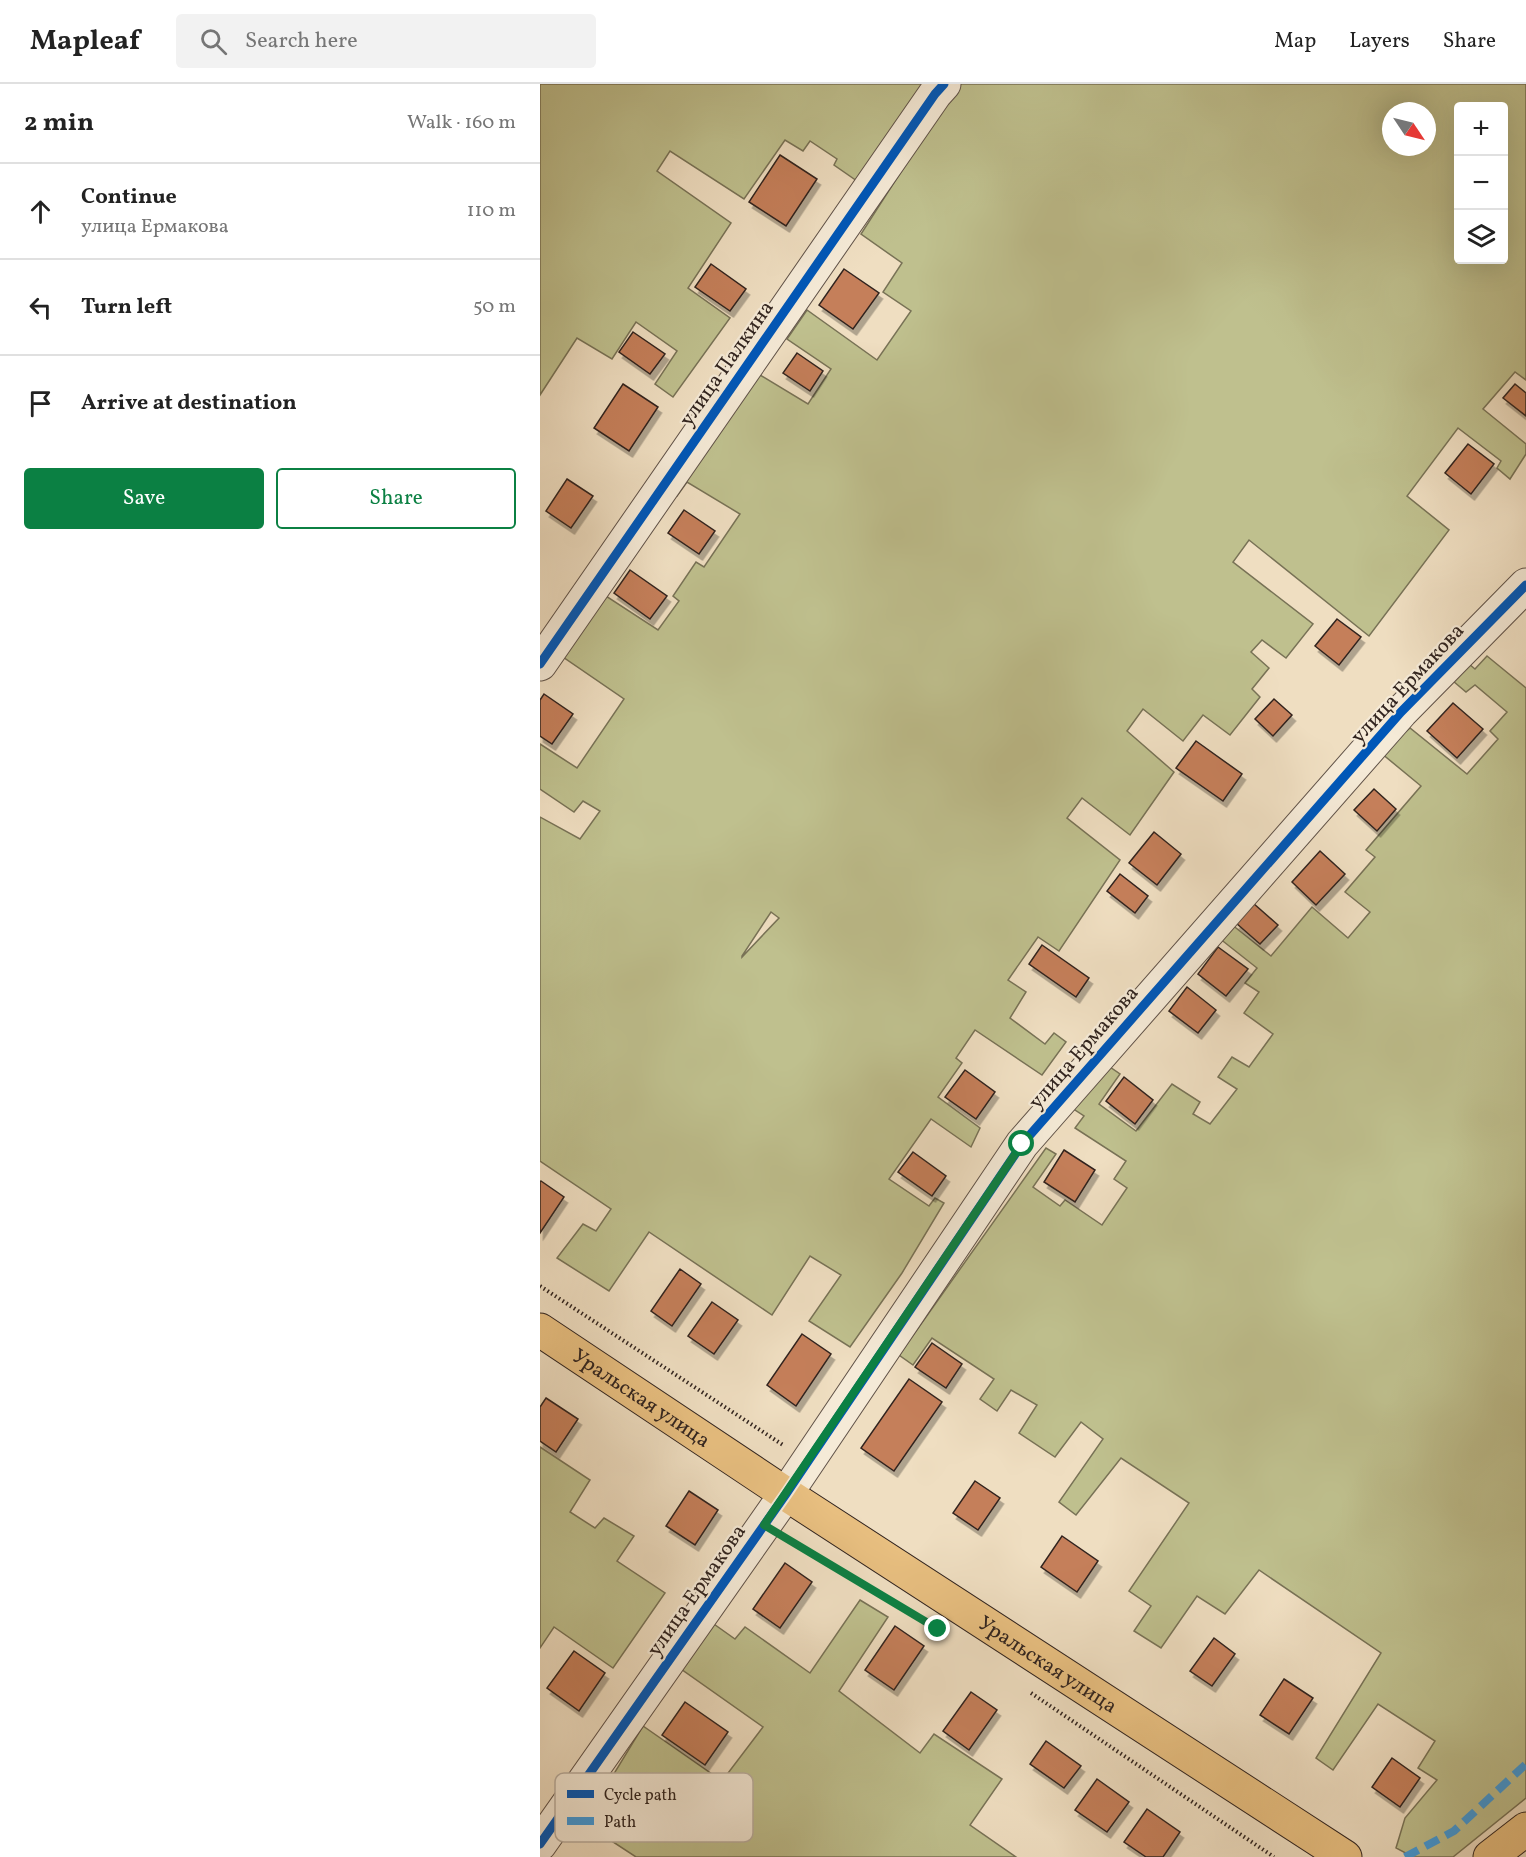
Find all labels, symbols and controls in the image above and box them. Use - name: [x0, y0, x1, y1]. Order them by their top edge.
- search box: [176, 14, 596, 68]
- text: Mapleaf: [30, 22, 140, 61]
- icon: search: [197, 25, 230, 58]
- text: Search here: [245, 26, 358, 57]
- text: Map: [1274, 27, 1316, 56]
- text: Layers: [1349, 27, 1410, 56]
- text: Share: [1443, 27, 1496, 56]
- north arrow: [1382, 102, 1436, 156]
- map controls: [1454, 102, 1508, 264]
- button: +: [1454, 102, 1508, 156]
- text: 2 min: [24, 105, 94, 141]
- text: Walk · 160 m: [407, 109, 516, 137]
- button: −: [1454, 156, 1508, 210]
- text: Continue: [81, 182, 177, 213]
- icon: ahead: [24, 195, 57, 228]
- text: 110 m: [467, 197, 516, 225]
- button: layers: [1454, 210, 1508, 264]
- text: улица Ермакова: [81, 213, 229, 241]
- icon: left: [24, 291, 57, 324]
- text: Turn left: [81, 292, 172, 323]
- text: 50 m: [473, 293, 516, 321]
- street label: улица Палкина: [673, 295, 781, 433]
- icon: arrive: [24, 387, 57, 420]
- text: Arrive at destination: [81, 388, 297, 419]
- button: Save: [24, 468, 264, 529]
- button: Share: [276, 468, 516, 529]
- street label: улица Ермакова: [1345, 617, 1472, 751]
- street label: улица Ермакова: [1022, 980, 1146, 1116]
- route start: [1008, 1130, 1034, 1156]
- street label: Уральская улица: [566, 1342, 715, 1455]
- street label: улица Ермакова: [641, 1519, 754, 1663]
- street label: Уральская улица: [972, 1610, 1122, 1721]
- route end: [924, 1615, 950, 1641]
- legend: [555, 1773, 753, 1842]
- text: Cycle path: [604, 1785, 677, 1807]
- text: Path: [604, 1812, 636, 1834]

